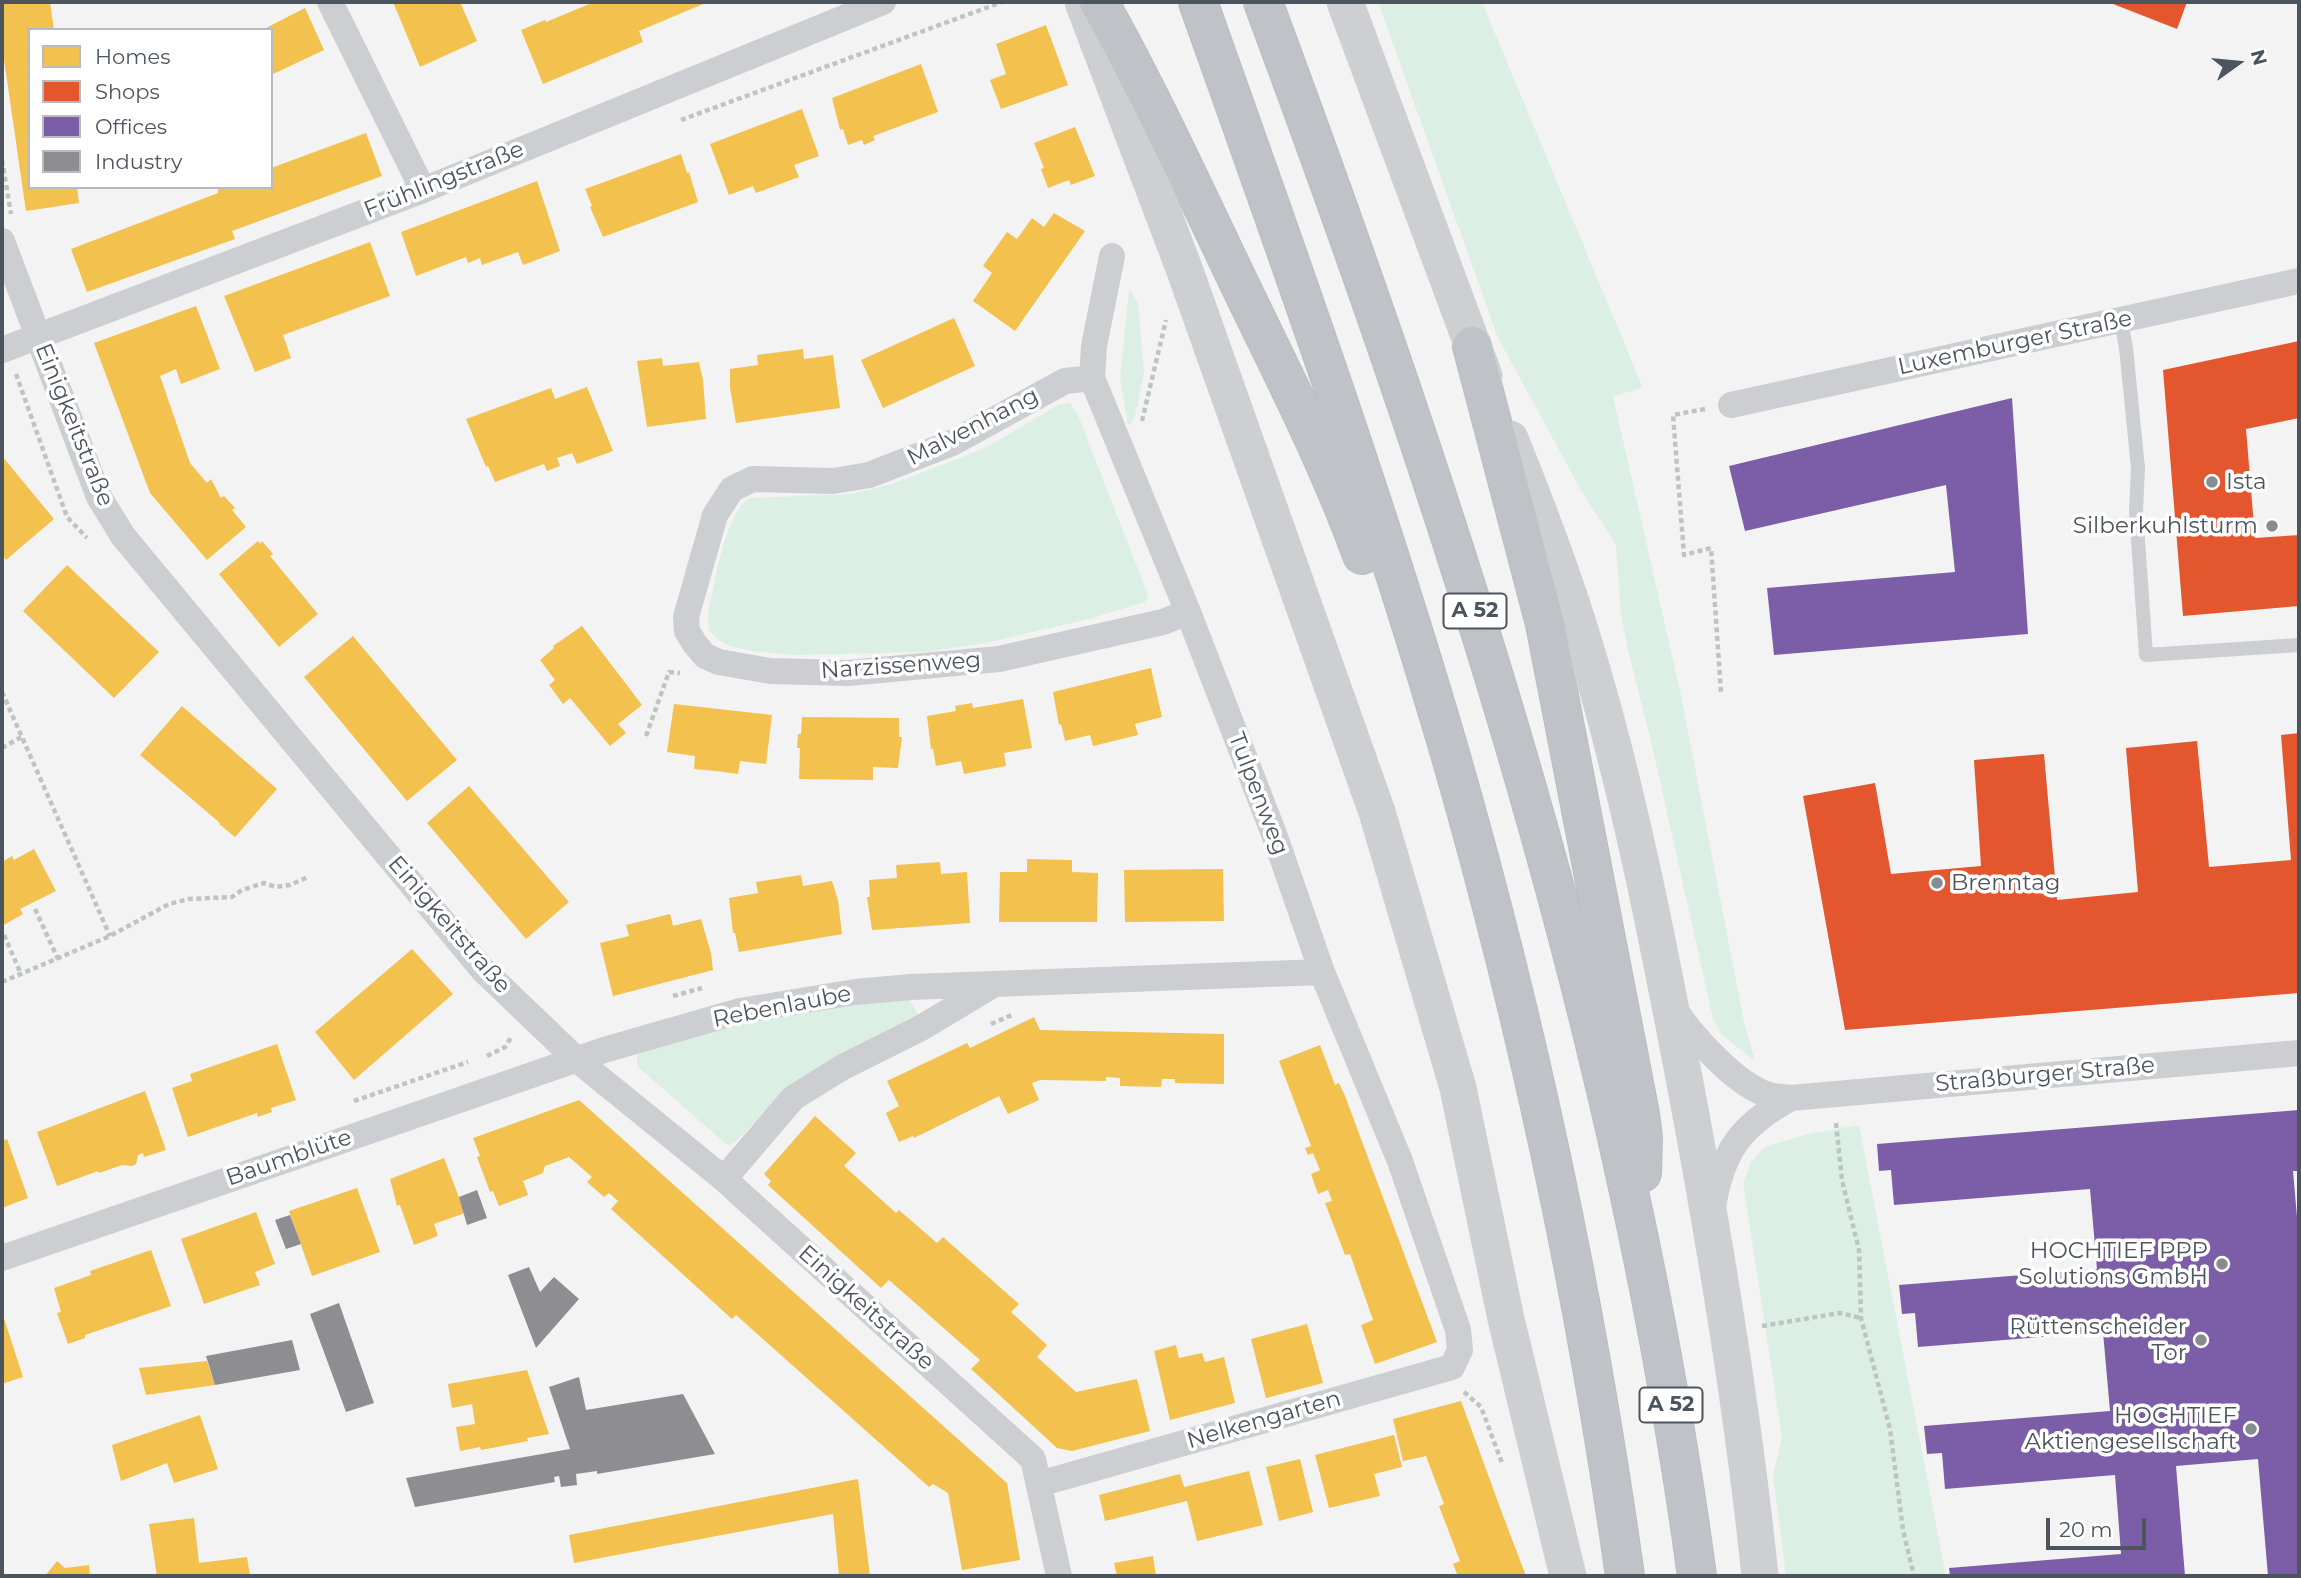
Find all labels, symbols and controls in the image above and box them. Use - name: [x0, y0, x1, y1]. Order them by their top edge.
- legend: [28, 28, 273, 189]
- north arrow: [2203, 28, 2273, 98]
- text: Homes: [95, 44, 170, 69]
- text: N: [2246, 47, 2272, 68]
- text: Shops: [95, 79, 160, 104]
- text: Offices: [95, 114, 167, 139]
- street label: Frühlingstraße: [360, 135, 528, 225]
- text: Industry: [95, 149, 182, 174]
- street label: Luxemburger Straße: [1895, 305, 2135, 381]
- street label: Einigkeitstraße: [29, 340, 119, 510]
- street label: Malvenhang: [903, 382, 1043, 472]
- place label: Ista: [2226, 468, 2267, 496]
- marker: Ista: [2204, 474, 2220, 490]
- place label: Silberkuhlsturm: [2073, 512, 2258, 540]
- marker: Silberkuhlsturm: [2264, 518, 2280, 534]
- road number: A 52: [1444, 594, 1506, 628]
- street label: Narzissenweg: [820, 647, 982, 685]
- street label: Tulpenweg: [1222, 729, 1294, 859]
- street label: Einigkeitstraße: [382, 851, 516, 999]
- place label: Brenntag: [1951, 869, 2060, 897]
- marker: Brenntag: [1929, 875, 1945, 891]
- street label: Rebenlaube: [711, 980, 853, 1034]
- street label: Straßburger Straße: [1934, 1052, 2156, 1098]
- street label: Baumblüte: [223, 1124, 355, 1192]
- place label: HOCHTIEF PPP Solutions GmbH: [2019, 1237, 2208, 1291]
- street label: Einigkeitstraße: [792, 1240, 940, 1376]
- marker: HOCHTIEF PPP Solutions GmbH: [2214, 1256, 2230, 1272]
- place label: Rüttenscheider Tor: [2009, 1313, 2187, 1367]
- marker: Rüttenscheider Tor: [2193, 1332, 2209, 1348]
- street label: Nelkengarten: [1184, 1385, 1344, 1455]
- road number: A 52: [1640, 1388, 1702, 1422]
- place label: HOCHTIEF Aktiengesellschaft: [2024, 1402, 2237, 1456]
- marker: HOCHTIEF Aktiengesellschaft: [2243, 1421, 2259, 1437]
- scale bar: [2049, 1504, 2149, 1548]
- text: 20 m: [2059, 1517, 2113, 1542]

